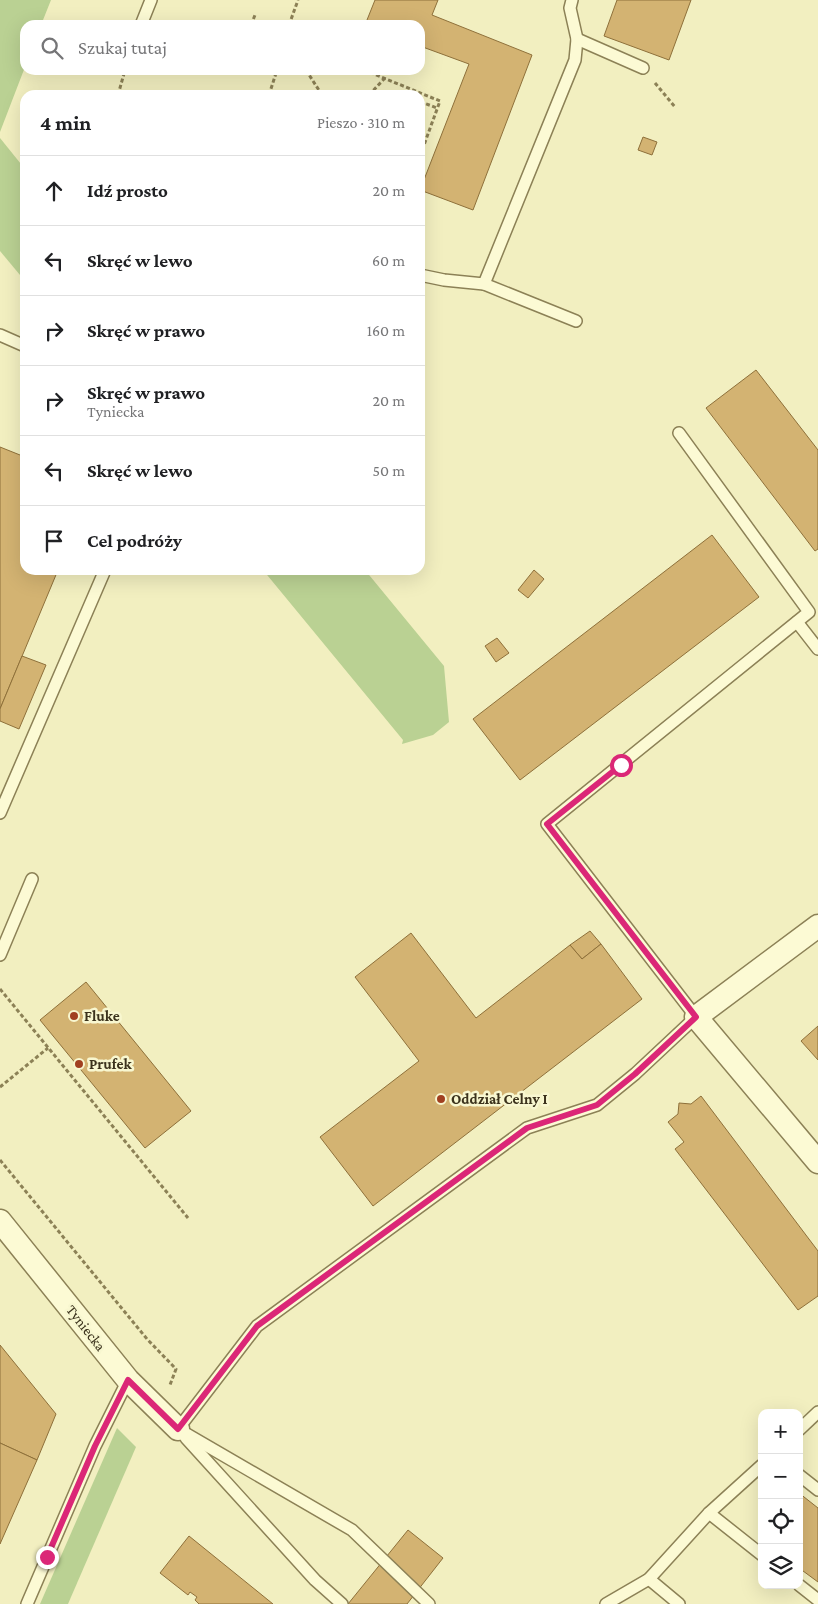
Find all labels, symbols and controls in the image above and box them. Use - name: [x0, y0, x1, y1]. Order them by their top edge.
- search box: [20, 20, 425, 75]
- icon: search: [38, 34, 66, 62]
- text: Szukaj tutaj: [78, 37, 167, 58]
- text: 4 min: [40, 111, 91, 135]
- text: Pieszo · 310 m: [317, 114, 405, 131]
- icon: ahead: [40, 177, 68, 205]
- text: Idź prosto: [87, 180, 168, 201]
- text: 20 m: [372, 182, 405, 199]
- icon: left: [40, 247, 68, 275]
- text: Skręć w lewo: [87, 250, 193, 271]
- text: 60 m: [372, 252, 405, 269]
- icon: right: [40, 317, 68, 345]
- text: Skręć w prawo: [87, 320, 205, 341]
- text: 160 m: [367, 322, 405, 339]
- text: Skręć w prawo: [87, 382, 205, 403]
- icon: right: [40, 387, 68, 415]
- text: 20 m: [372, 392, 405, 409]
- text: Tyniecka: [87, 403, 144, 420]
- icon: left: [40, 457, 68, 485]
- text: Skręć w lewo: [87, 460, 193, 481]
- text: 50 m: [373, 462, 405, 479]
- icon: arrive: [40, 527, 68, 555]
- text: Cel podróży: [87, 530, 182, 551]
- route start: [610, 754, 633, 777]
- place label: Fluke: [84, 1008, 120, 1024]
- marker: Fluke: [68, 1010, 80, 1022]
- place label: Prufek: [89, 1056, 133, 1072]
- marker: Prufek: [73, 1058, 85, 1070]
- place label: Oddział Celny I: [451, 1091, 548, 1107]
- marker: Oddział Celny I: [435, 1093, 447, 1105]
- street label: Tyniecka: [62, 1302, 109, 1355]
- map controls: [758, 1409, 803, 1589]
- button: +: [758, 1409, 803, 1454]
- button: −: [758, 1454, 803, 1499]
- button: locate: [758, 1499, 803, 1544]
- button: layers: [758, 1544, 803, 1589]
- route end: [36, 1546, 59, 1569]

